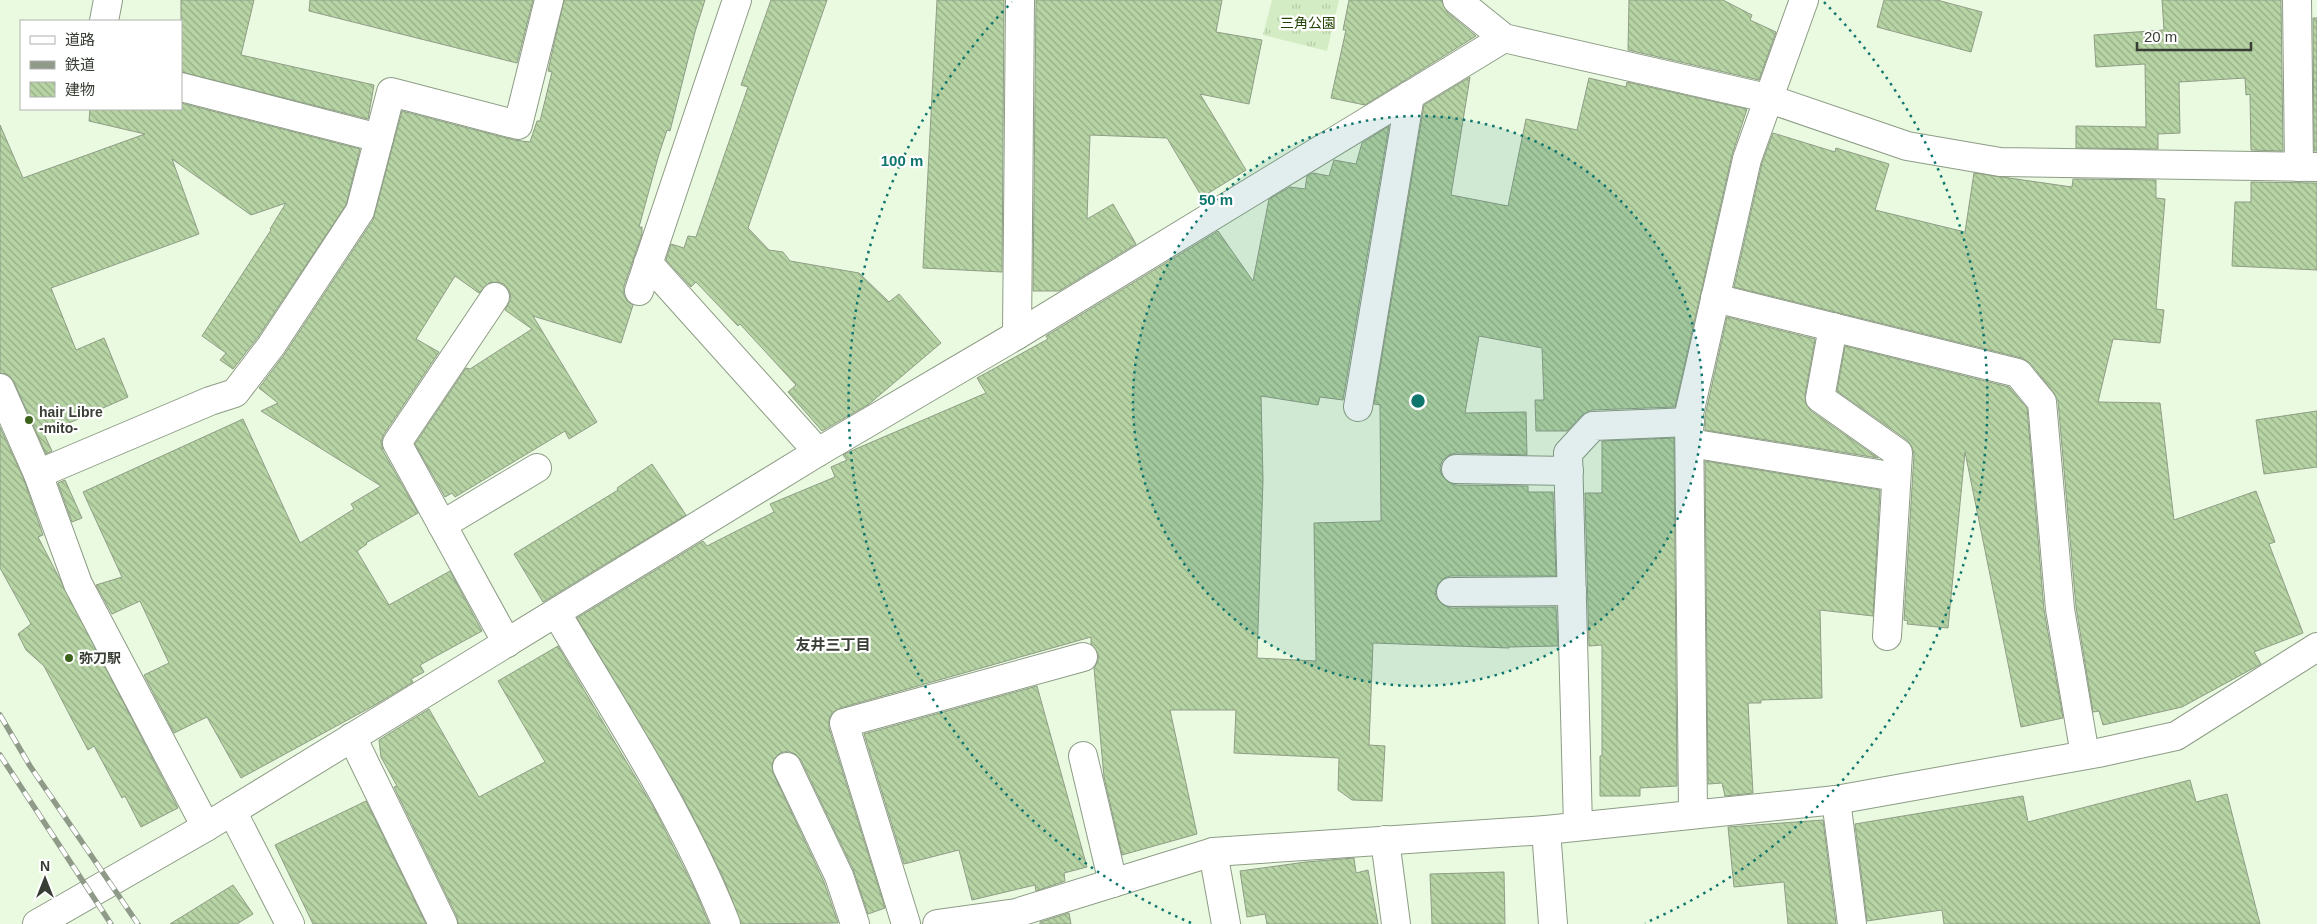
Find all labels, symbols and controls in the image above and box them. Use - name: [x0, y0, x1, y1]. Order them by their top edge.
- park label: 三角公園: [1280, 15, 1336, 31]
- legend: [20, 20, 182, 110]
- scale bar: [2137, 20, 2251, 52]
- text: 20 m: [2144, 28, 2177, 45]
- text: 道路: [65, 31, 95, 48]
- text: 鉄道: [65, 56, 95, 73]
- text: 建物: [65, 81, 95, 98]
- text: 100 m: [881, 152, 923, 169]
- text: 50 m: [1199, 191, 1233, 208]
- centre of rings: [1409, 392, 1427, 410]
- place label: hair Libre -mito-: [39, 404, 103, 436]
- marker: hair Libre -mito-: [23, 414, 35, 426]
- district label: 友井三丁目: [795, 636, 871, 653]
- place label: 弥刀駅: [79, 650, 121, 666]
- marker: 弥刀駅: [63, 652, 75, 664]
- north arrow: [20, 854, 70, 904]
- text: N: [40, 858, 50, 874]

